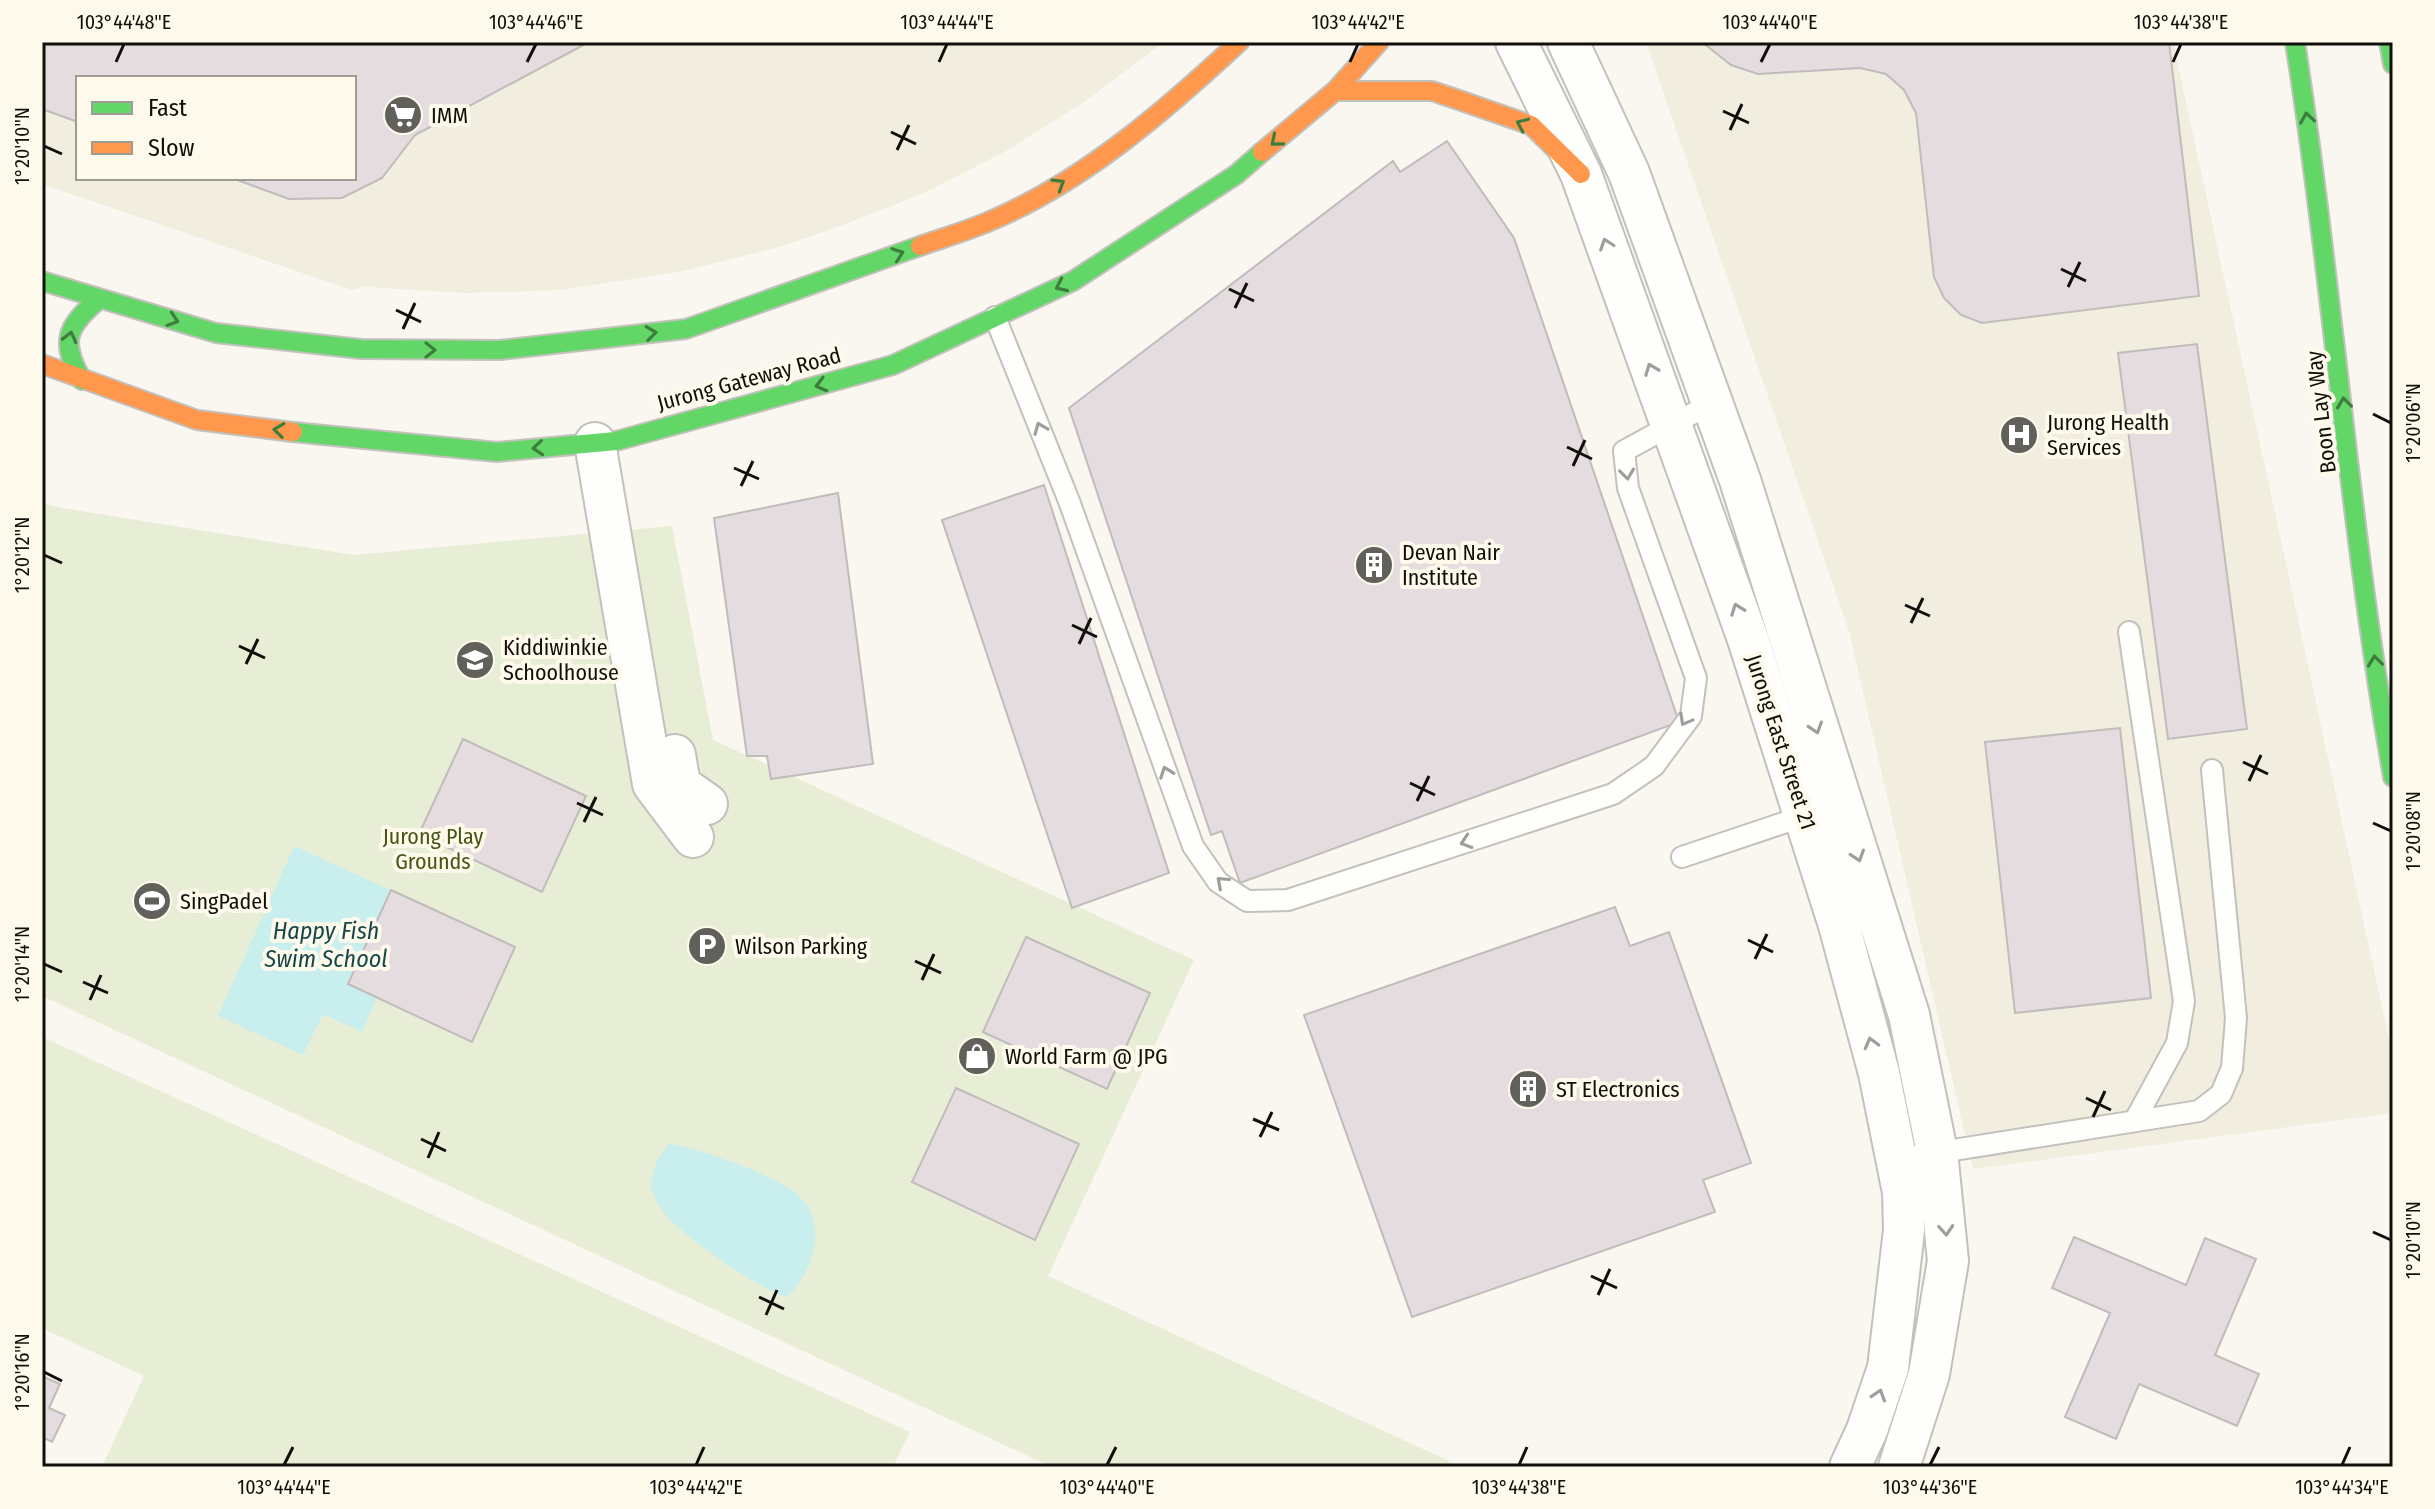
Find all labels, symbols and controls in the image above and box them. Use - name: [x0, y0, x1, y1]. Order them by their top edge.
- text: 103°44'48"E: [77, 10, 171, 34]
- text: 103°44'46"E: [489, 10, 583, 34]
- text: 103°44'44"E: [900, 10, 994, 34]
- text: 103°44'42"E: [1311, 10, 1405, 34]
- text: 103°44'40"E: [1723, 10, 1817, 34]
- text: 103°44'38"E: [2134, 10, 2228, 34]
- legend: [76, 76, 356, 180]
- text: Fast: [148, 94, 187, 122]
- supermarket icon: IMM: [382, 94, 424, 136]
- place label: IMM: [431, 102, 468, 129]
- text: 1°20'10"N: [10, 107, 34, 185]
- one-way arrow: [2299, 111, 2316, 125]
- one-way arrow: [1516, 117, 1531, 133]
- one-way arrow: [1270, 131, 1285, 146]
- text: Slow: [148, 134, 195, 162]
- one-way arrow: [1050, 178, 1065, 194]
- one-way arrow: [1599, 238, 1615, 252]
- one-way arrow: [890, 247, 904, 264]
- one-way arrow: [1054, 277, 1069, 293]
- one-way arrow: [166, 310, 180, 326]
- one-way arrow: [644, 325, 658, 342]
- one-way arrow: [61, 330, 78, 344]
- one-way arrow: [424, 341, 437, 359]
- street label: Jurong Gateway Road: [654, 341, 844, 417]
- street label: Boon Lay Way: [2300, 349, 2342, 475]
- one-way arrow: [1644, 363, 1661, 377]
- one-way arrow: [814, 375, 828, 392]
- text: 1°20'06"N: [2401, 383, 2425, 463]
- one-way arrow: [2335, 396, 2352, 409]
- place label: Jurong Health Services: [2047, 409, 2169, 461]
- hospital icon: Jurong Health Services: [1998, 414, 2040, 456]
- one-way arrow: [272, 422, 286, 439]
- one-way arrow: [1033, 422, 1049, 436]
- one-way arrow: [531, 440, 544, 457]
- one-way arrow: [1618, 468, 1635, 481]
- text: 1°20'12"N: [10, 517, 34, 593]
- place label: Devan Nair Institute: [1402, 539, 1500, 591]
- building icon: Devan Nair Institute: [1353, 544, 1395, 586]
- one-way arrow: [1730, 603, 1747, 617]
- place label: Kiddiwinkie Schoolhouse: [503, 634, 619, 686]
- school or university icon: Kiddiwinkie Schoolhouse: [454, 639, 496, 681]
- street label: Jurong East Street 21: [1740, 651, 1822, 833]
- one-way arrow: [2366, 654, 2383, 667]
- one-way arrow: [1680, 712, 1695, 726]
- one-way arrow: [1807, 721, 1823, 735]
- one-way arrow: [1160, 766, 1176, 780]
- text: 1°20'08"N: [2401, 791, 2425, 871]
- park label: Jurong Play Grounds: [383, 823, 483, 875]
- one-way arrow: [1460, 833, 1474, 849]
- one-way arrow: [1848, 848, 1864, 862]
- one-way arrow: [1217, 877, 1231, 891]
- sports icon: SingPadel: [131, 880, 173, 922]
- place label: SingPadel: [180, 888, 268, 915]
- water label: Happy Fish Swim School: [263, 917, 388, 973]
- parking icon: Wilson Parking: [686, 925, 728, 967]
- text: 1°20'14"N: [10, 926, 34, 1002]
- place label: Wilson Parking: [735, 933, 868, 960]
- shop icon: World Farm @ JPG: [956, 1035, 998, 1077]
- one-way arrow: [1863, 1036, 1880, 1050]
- place label: World Farm @ JPG: [1005, 1043, 1168, 1070]
- building icon: ST Electronics: [1507, 1068, 1549, 1110]
- place label: ST Electronics: [1556, 1076, 1680, 1103]
- text: 1°20'10"N: [2401, 1201, 2425, 1279]
- one-way arrow: [1937, 1224, 1954, 1237]
- text: 1°20'16"N: [10, 1333, 34, 1411]
- one-way arrow: [1870, 1388, 1886, 1402]
- text: 103°44'44"E: [237, 1475, 331, 1499]
- text: 103°44'42"E: [649, 1475, 743, 1499]
- text: 103°44'40"E: [1060, 1475, 1154, 1499]
- text: 103°44'38"E: [1472, 1475, 1566, 1499]
- text: 103°44'36"E: [1883, 1475, 1977, 1499]
- text: 103°44'34"E: [2295, 1475, 2389, 1499]

